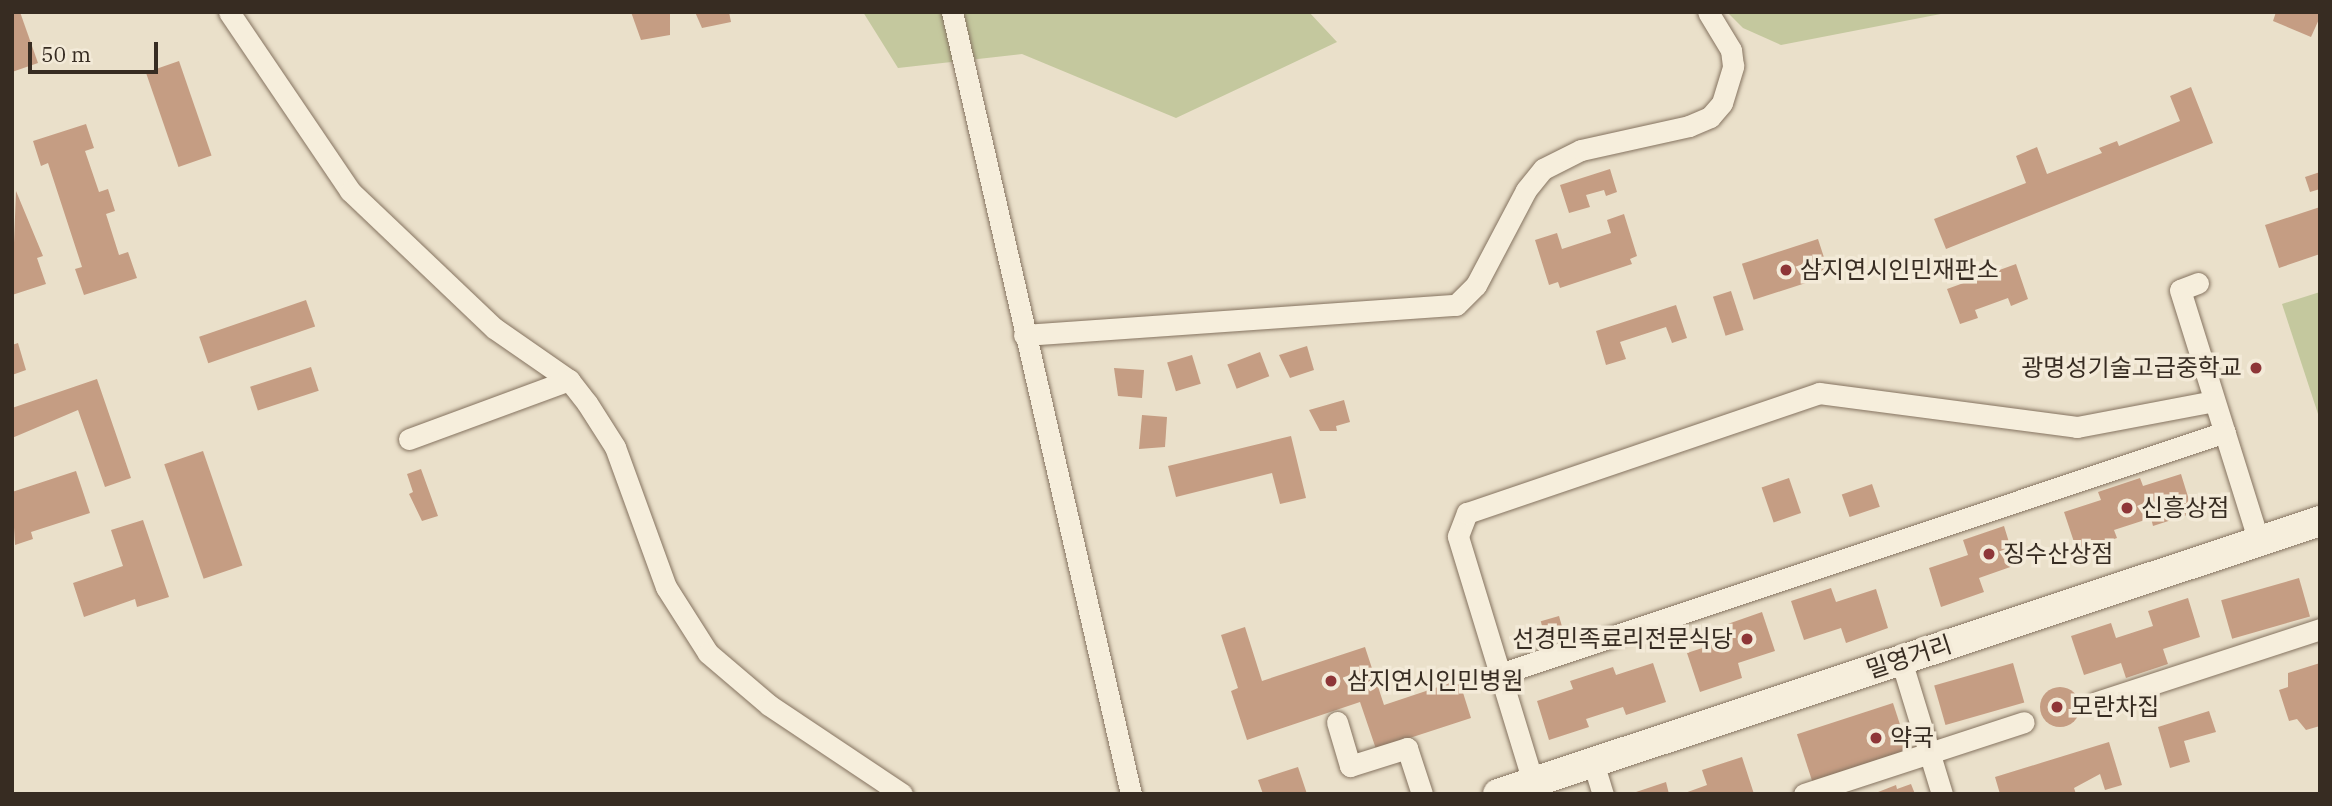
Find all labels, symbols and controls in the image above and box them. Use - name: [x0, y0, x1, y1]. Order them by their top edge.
- scale bar: [32, 28, 161, 72]
- text: 50 m: [41, 40, 91, 68]
- place label: 삼지연시인민재판소: [1800, 256, 1999, 284]
- marker: 삼지연시인민재판소: [1778, 262, 1794, 278]
- place label: 광명성기술고급중학교: [2021, 354, 2242, 382]
- marker: 광명성기술고급중학교: [2248, 360, 2264, 376]
- place label: 신흥상점: [2141, 494, 2229, 522]
- marker: 신흥상점: [2119, 500, 2135, 516]
- place label: 징수산상점: [2003, 540, 2113, 568]
- marker: 징수산상점: [1981, 546, 1997, 562]
- place label: 선경민족료리전문식당: [1512, 625, 1733, 653]
- street label: 밀영거리: [1863, 630, 1955, 684]
- marker: 선경민족료리전문식당: [1739, 631, 1755, 647]
- place label: 삼지연시인민병원: [1347, 667, 1524, 695]
- marker: 삼지연시인민병원: [1321, 671, 1341, 691]
- place label: 모란차집: [2071, 693, 2159, 721]
- marker: 모란차집: [2049, 699, 2065, 715]
- place label: 약국: [1890, 724, 1934, 752]
- marker: 약국: [1868, 730, 1884, 746]

